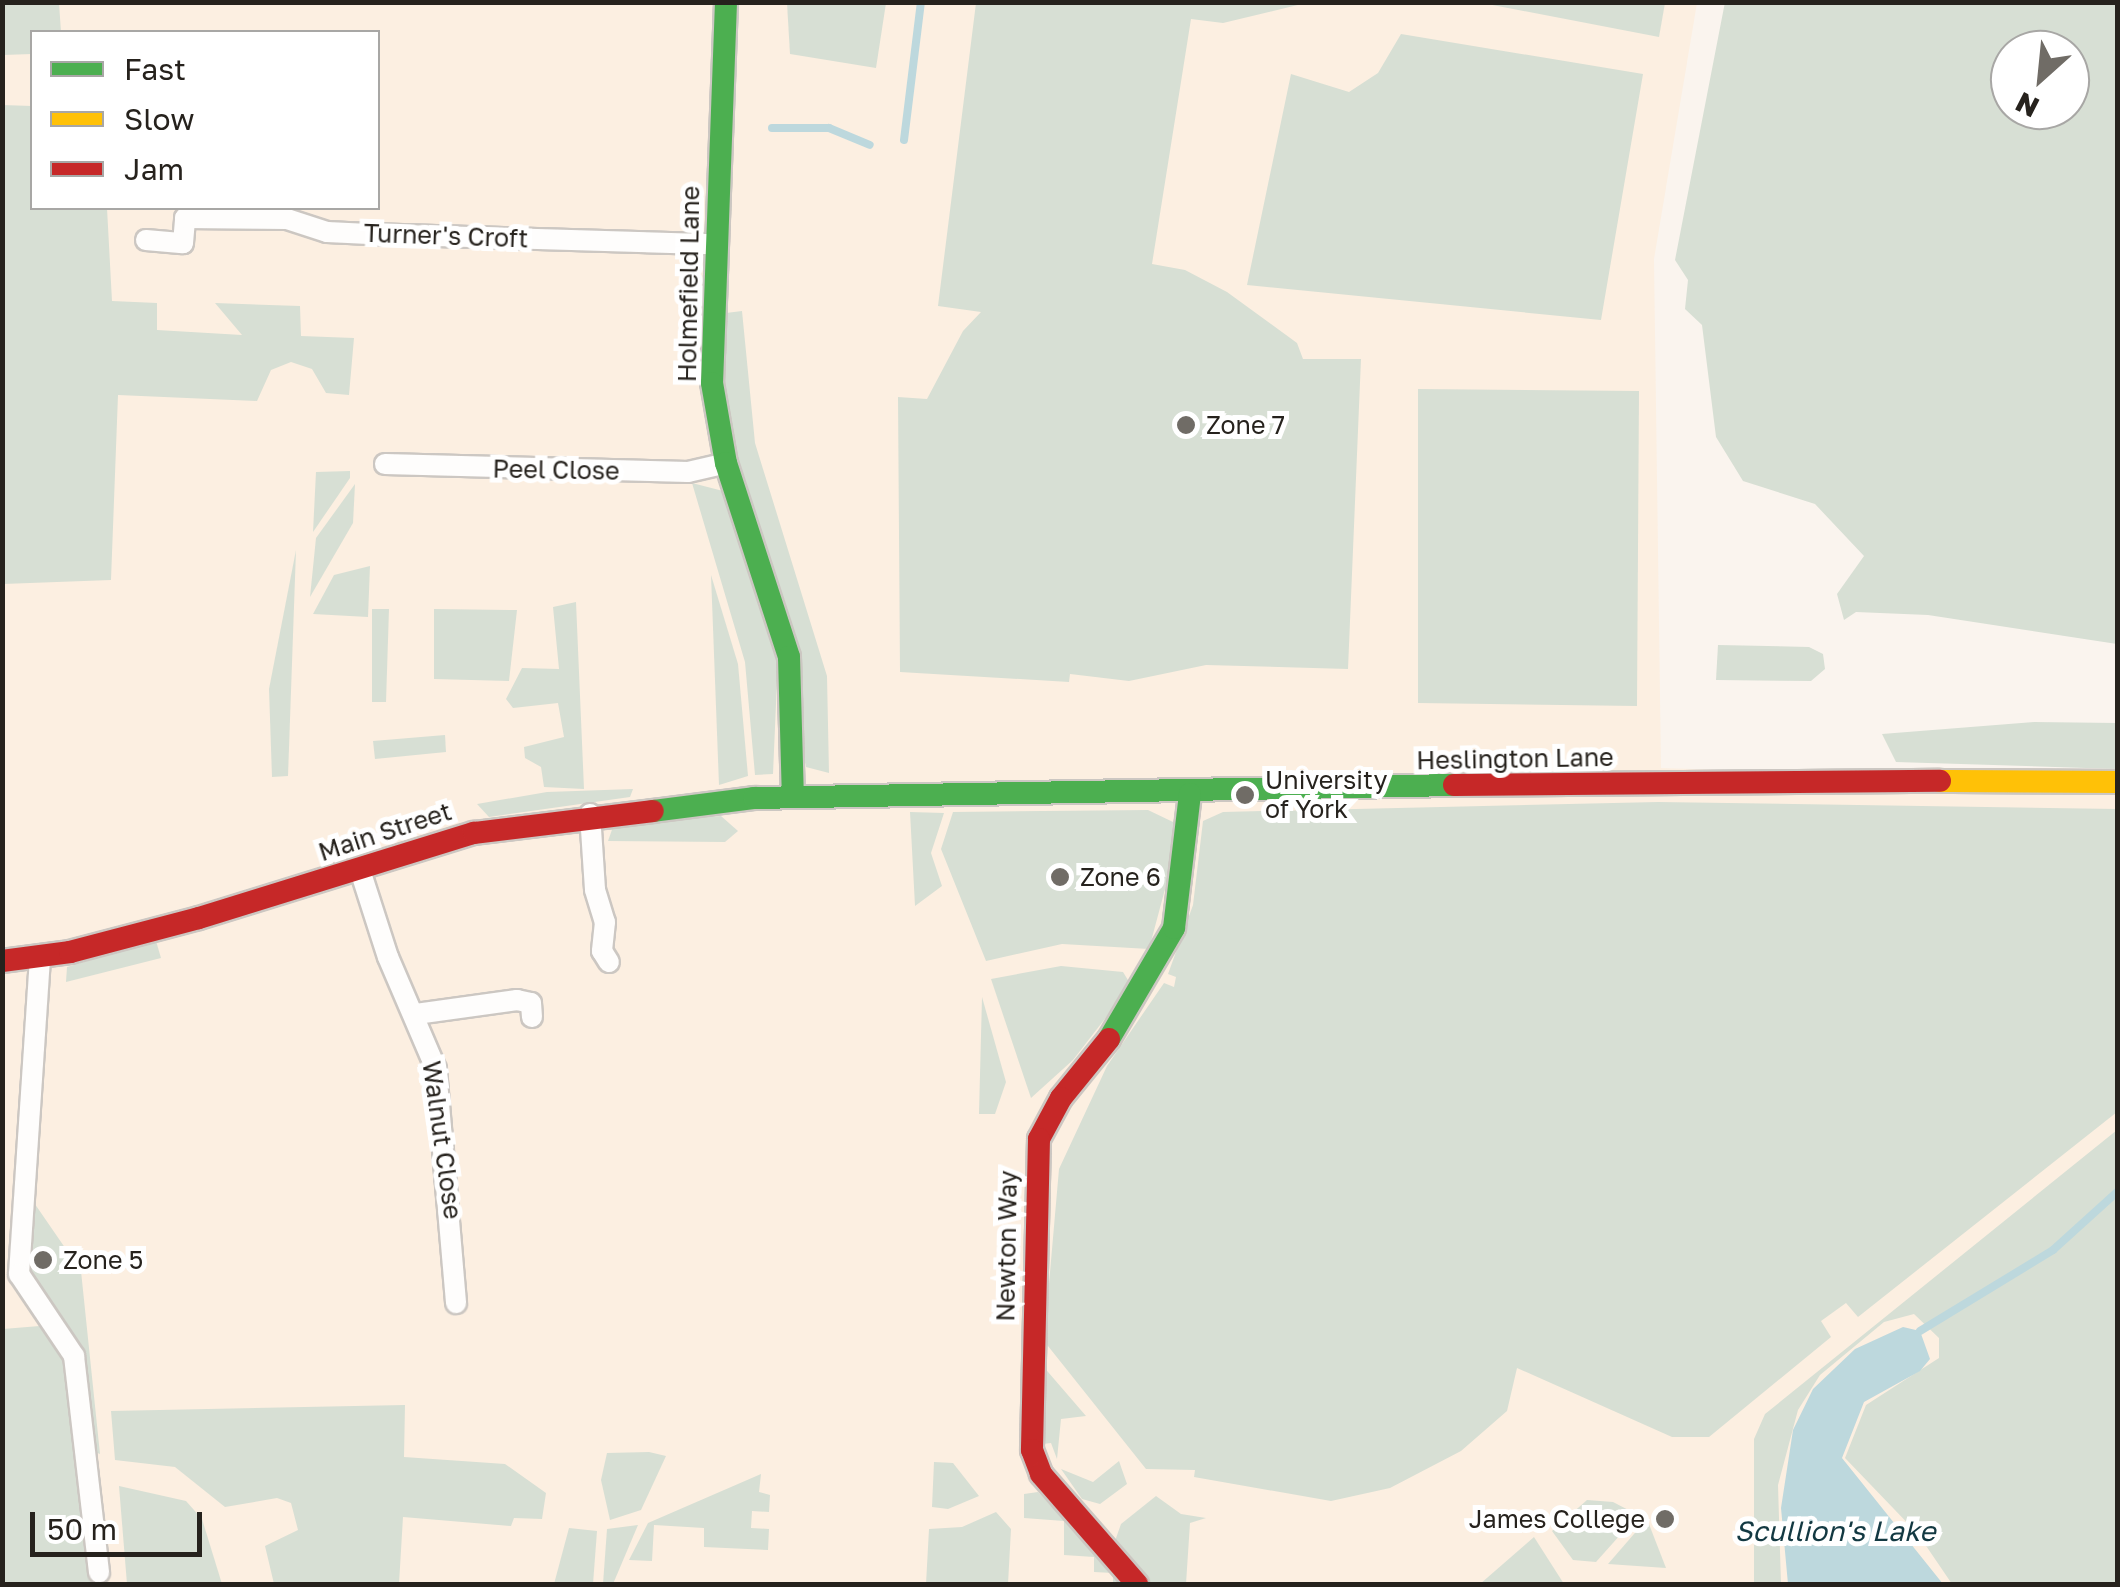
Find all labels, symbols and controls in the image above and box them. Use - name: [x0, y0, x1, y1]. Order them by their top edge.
- legend: [30, 30, 380, 210]
- north arrow: [1990, 30, 2090, 130]
- text: Fast: [124, 51, 186, 87]
- text: N: [2010, 86, 2044, 125]
- text: Slow: [124, 101, 195, 137]
- text: Jam: [124, 151, 184, 187]
- street label: Holmefield Lane: [672, 185, 706, 383]
- street label: Turner's Croft: [363, 218, 529, 254]
- place label: Zone 7: [1206, 410, 1285, 440]
- marker: Zone 7: [1175, 414, 1197, 436]
- street label: Peel Close: [492, 454, 620, 486]
- street label: Heslington Lane: [1416, 742, 1614, 776]
- place label: University of York: [1265, 766, 1388, 825]
- marker: University of York: [1234, 784, 1256, 806]
- street label: Main Street: [315, 796, 455, 868]
- place label: Zone 6: [1080, 862, 1161, 892]
- marker: Zone 6: [1049, 866, 1071, 888]
- street label: Walnut Close: [416, 1059, 468, 1221]
- street label: Newton Way: [991, 1170, 1023, 1322]
- place label: Zone 5: [63, 1245, 143, 1275]
- marker: Zone 5: [32, 1249, 54, 1271]
- scale bar: [35, 1492, 208, 1554]
- place label: James College: [1469, 1504, 1645, 1534]
- marker: James College: [1654, 1508, 1676, 1530]
- text: 50 m: [47, 1511, 117, 1547]
- water label: Scullion's Lake: [1735, 1514, 1935, 1548]

